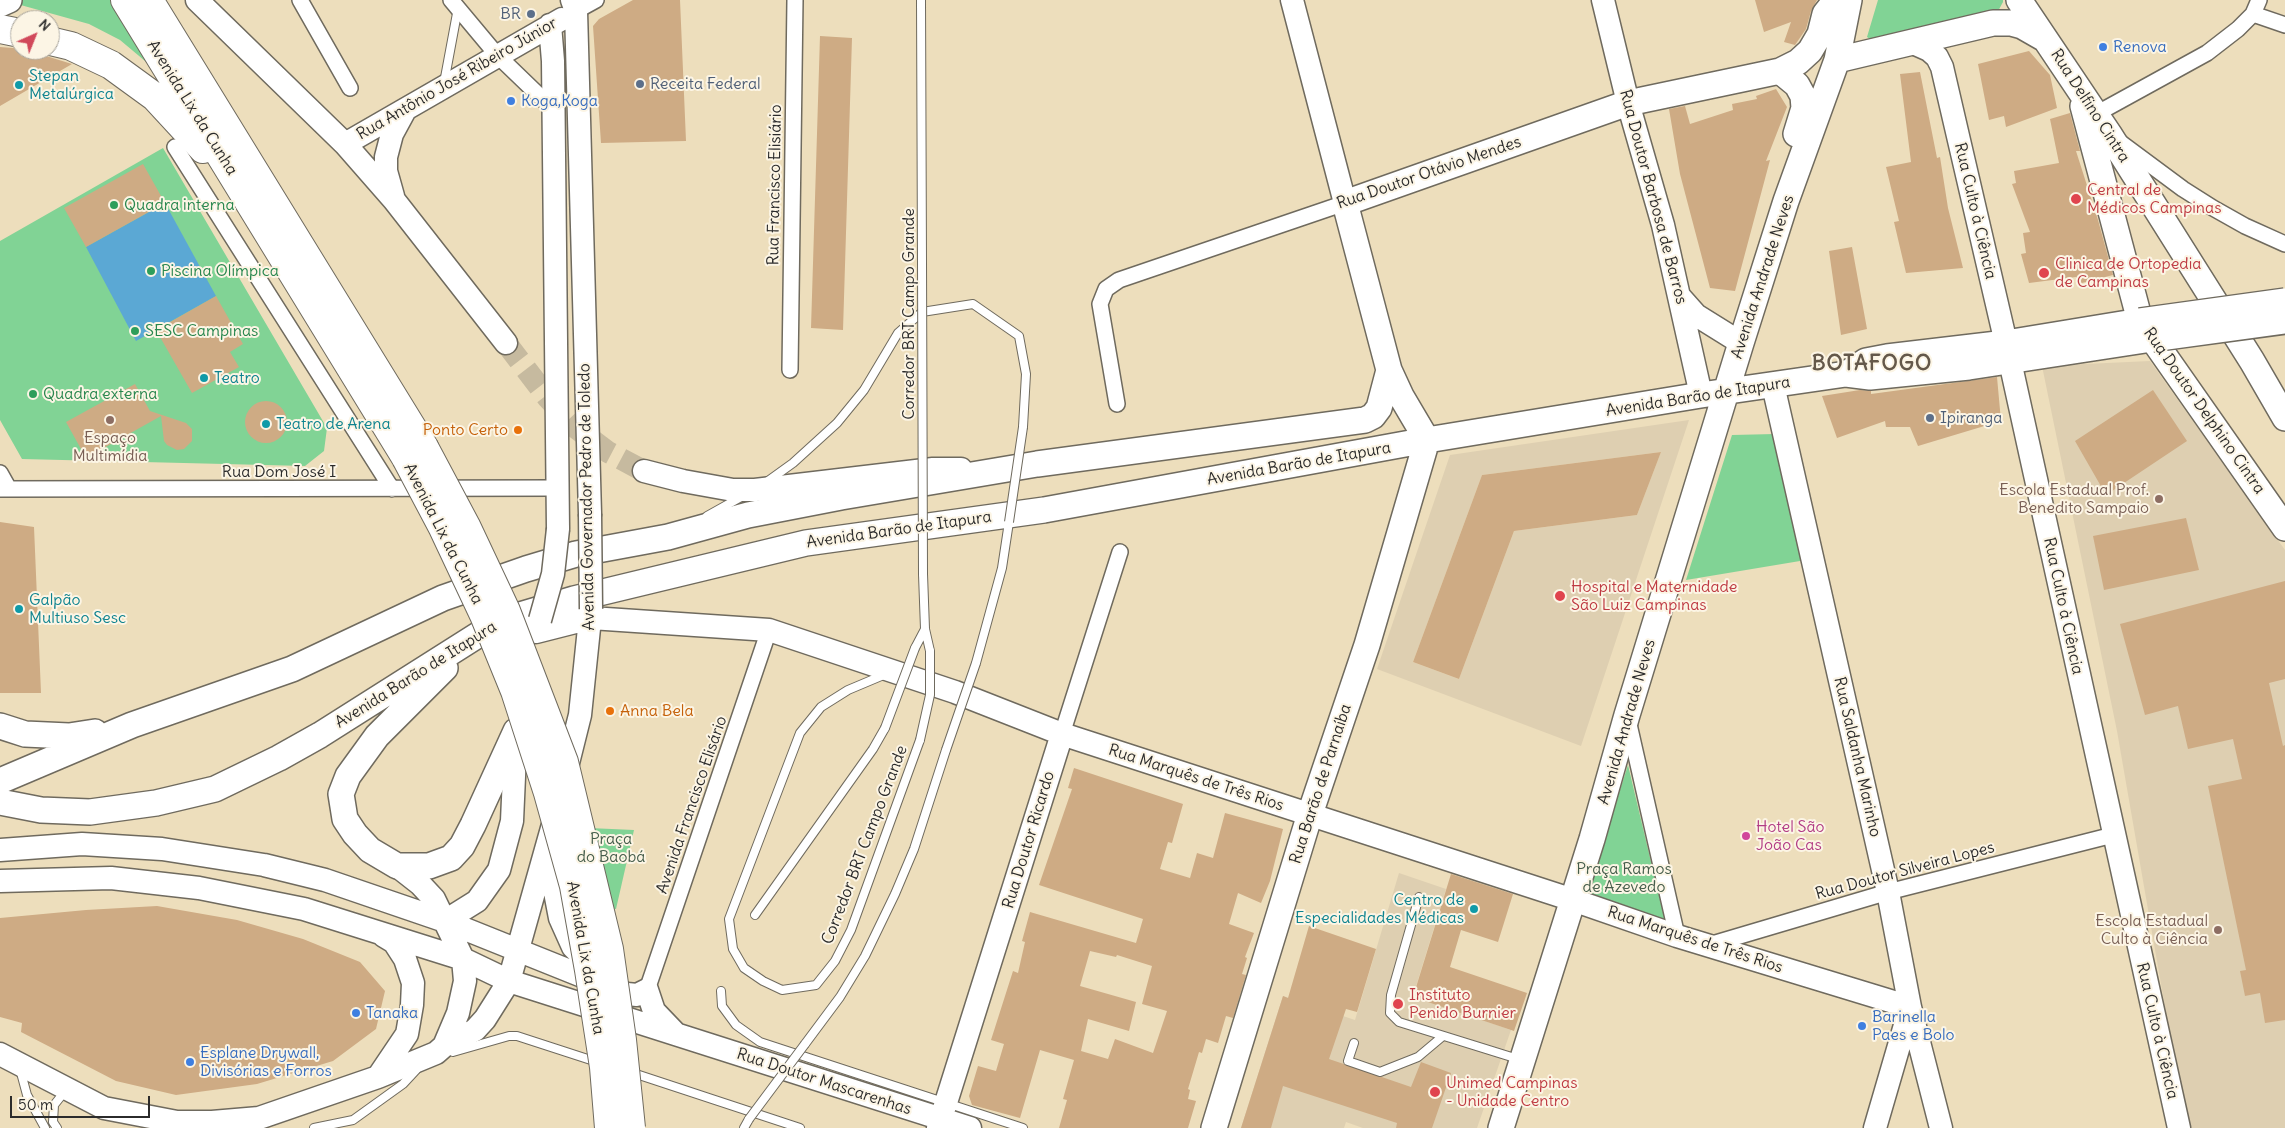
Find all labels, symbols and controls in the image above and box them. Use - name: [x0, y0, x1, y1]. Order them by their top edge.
- place label: BR: [500, 4, 521, 24]
- marker: BR: [525, 8, 537, 20]
- north arrow: [10, 10, 60, 60]
- street label: Rua Antônio José Ribeiro Júnior: [353, 14, 561, 144]
- text: N: [35, 15, 54, 35]
- street label: Avenida Lix da Cunha: [143, 37, 241, 179]
- place label: Renova: [2113, 37, 2167, 57]
- marker: Renova: [2097, 41, 2109, 53]
- street label: Rua Delfino Cintra: [2046, 46, 2134, 166]
- place label: Stepan Metalúrgica: [29, 66, 114, 104]
- place label: Receita Federal: [650, 74, 761, 94]
- marker: Receita Federal: [634, 78, 646, 90]
- marker: Stepan Metalúrgica: [13, 79, 25, 91]
- street label: Rua Doutor Barbosa de Barros: [1615, 88, 1691, 306]
- place label: Koga,Koga: [521, 91, 598, 111]
- marker: Koga,Koga: [505, 95, 517, 107]
- street label: Rua Francisco Elisiário: [764, 104, 786, 266]
- street label: Rua Doutor Otávio Mendes: [1334, 132, 1524, 214]
- street label: Rua Culto à Ciência: [1950, 141, 2000, 281]
- place label: Central de Médicos Campinas: [2087, 180, 2222, 218]
- marker: Central de Médicos Campinas: [2069, 192, 2083, 206]
- street label: Avenida Andrade Neves: [1727, 193, 1799, 361]
- place label: Quadra interna: [124, 195, 235, 215]
- marker: Quadra interna: [108, 199, 120, 211]
- street label: Corredor BRT Campo Grande: [899, 208, 919, 420]
- place label: Clinica de Ortopedia de Campinas: [2055, 254, 2201, 292]
- place label: Piscina Olímpica: [161, 261, 279, 281]
- marker: Piscina Olímpica: [145, 265, 157, 277]
- marker: Clinica de Ortopedia de Campinas: [2037, 266, 2051, 280]
- place label: SESC Campinas: [145, 321, 258, 341]
- street label: Rua Doutor Delphino Cintra: [2139, 324, 2269, 498]
- marker: SESC Campinas: [129, 325, 141, 337]
- district label: BOTAFOGO: [1811, 351, 1933, 377]
- street label: Avenida Governador Pedro de Toledo: [575, 363, 599, 631]
- place label: Teatro: [214, 368, 260, 388]
- marker: Teatro: [198, 372, 210, 384]
- street label: Avenida Barão de Itapura: [1604, 373, 1792, 421]
- place label: Quadra externa: [43, 384, 157, 404]
- marker: Quadra externa: [27, 388, 39, 400]
- place label: Ipiranga: [1940, 408, 2002, 428]
- marker: Ipiranga: [1924, 412, 1936, 424]
- marker: Espaço Multimídia: [104, 414, 116, 426]
- place label: Teatro de Arena: [276, 414, 391, 434]
- marker: Teatro de Arena: [260, 418, 272, 430]
- place label: Ponto Certo: [423, 420, 508, 440]
- marker: Ponto Certo: [512, 424, 524, 436]
- place label: Espaço Multimídia: [73, 428, 147, 466]
- street label: Avenida Barão de Itapura: [1206, 438, 1392, 490]
- street label: Avenida Lix da Cunha: [399, 460, 487, 608]
- street label: Rua Dom José I: [222, 462, 336, 482]
- place label: Escola Estadual Prof. Benedito Sampaio: [1999, 480, 2149, 518]
- marker: Escola Estadual Prof. Benedito Sampaio: [2153, 493, 2165, 505]
- street label: Avenida Barão de Itapura: [805, 508, 993, 552]
- street label: Rua Culto à Ciência: [2039, 536, 2087, 676]
- place label: Hospital e Maternidade São Luiz Campinas: [1571, 577, 1737, 615]
- marker: Hospital e Maternidade São Luiz Campinas: [1553, 589, 1567, 603]
- place label: Galpão Multiuso Sesc: [29, 590, 126, 628]
- marker: Galpão Multiuso Sesc: [13, 603, 25, 615]
- street label: Avenida Barão de Itapura: [332, 617, 500, 733]
- street label: Avenida Andrade Neves: [1594, 637, 1660, 807]
- street label: Rua Saldanha Marinho: [1829, 675, 1885, 839]
- place label: Anna Bela: [620, 701, 694, 721]
- street label: Rua Barão de Parnaíba: [1286, 702, 1356, 866]
- marker: Anna Bela: [604, 705, 616, 717]
- street label: Avenida Francisco Elisário: [653, 714, 731, 896]
- street label: Rua Marquês de Três Rios: [1106, 741, 1286, 815]
- street label: Corredor BRT Campo Grande: [818, 743, 912, 947]
- street label: Rua Doutor Ricardo: [999, 769, 1059, 911]
- place label: Hotel São João Cas: [1756, 817, 1825, 855]
- park label: Praça do Baobá: [577, 829, 645, 867]
- marker: Hotel São João Cas: [1740, 830, 1752, 842]
- street label: Rua Doutor Silveira Lopes: [1813, 838, 1997, 904]
- park label: Praça Ramos de Azevedo: [1576, 859, 1672, 897]
- street label: Avenida Lix da Cunha: [562, 880, 608, 1036]
- place label: Centro de Especialidades Médicas: [1295, 890, 1464, 928]
- marker: Centro de Especialidades Médicas: [1468, 903, 1480, 915]
- street label: Rua Marquês de Três Rios: [1605, 903, 1785, 977]
- place label: Escola Estadual Culto à Ciência: [2095, 911, 2208, 949]
- marker: Escola Estadual Culto à Ciência: [2212, 924, 2224, 936]
- street label: Rua Culto à Ciência: [2132, 961, 2182, 1101]
- place label: Instituto Penido Burnier: [1409, 985, 1516, 1023]
- marker: Instituto Penido Burnier: [1391, 997, 1405, 1011]
- place label: Tanaka: [366, 1003, 418, 1023]
- marker: Tanaka: [350, 1007, 362, 1019]
- place label: Barinella Paes e Bolo: [1872, 1007, 1954, 1045]
- marker: Barinella Paes e Bolo: [1856, 1020, 1868, 1032]
- place label: Esplane Drywall, Divisórias e Forros: [200, 1043, 332, 1081]
- street label: Rua Doutor Mascarenhas: [734, 1045, 914, 1119]
- marker: Esplane Drywall, Divisórias e Forros: [184, 1056, 196, 1068]
- place label: Unimed Campinas - Unidade Centro: [1446, 1073, 1577, 1111]
- marker: Unimed Campinas - Unidade Centro: [1428, 1085, 1442, 1099]
- scale bar: [12, 1086, 152, 1118]
- text: 50 m: [18, 1095, 53, 1114]

